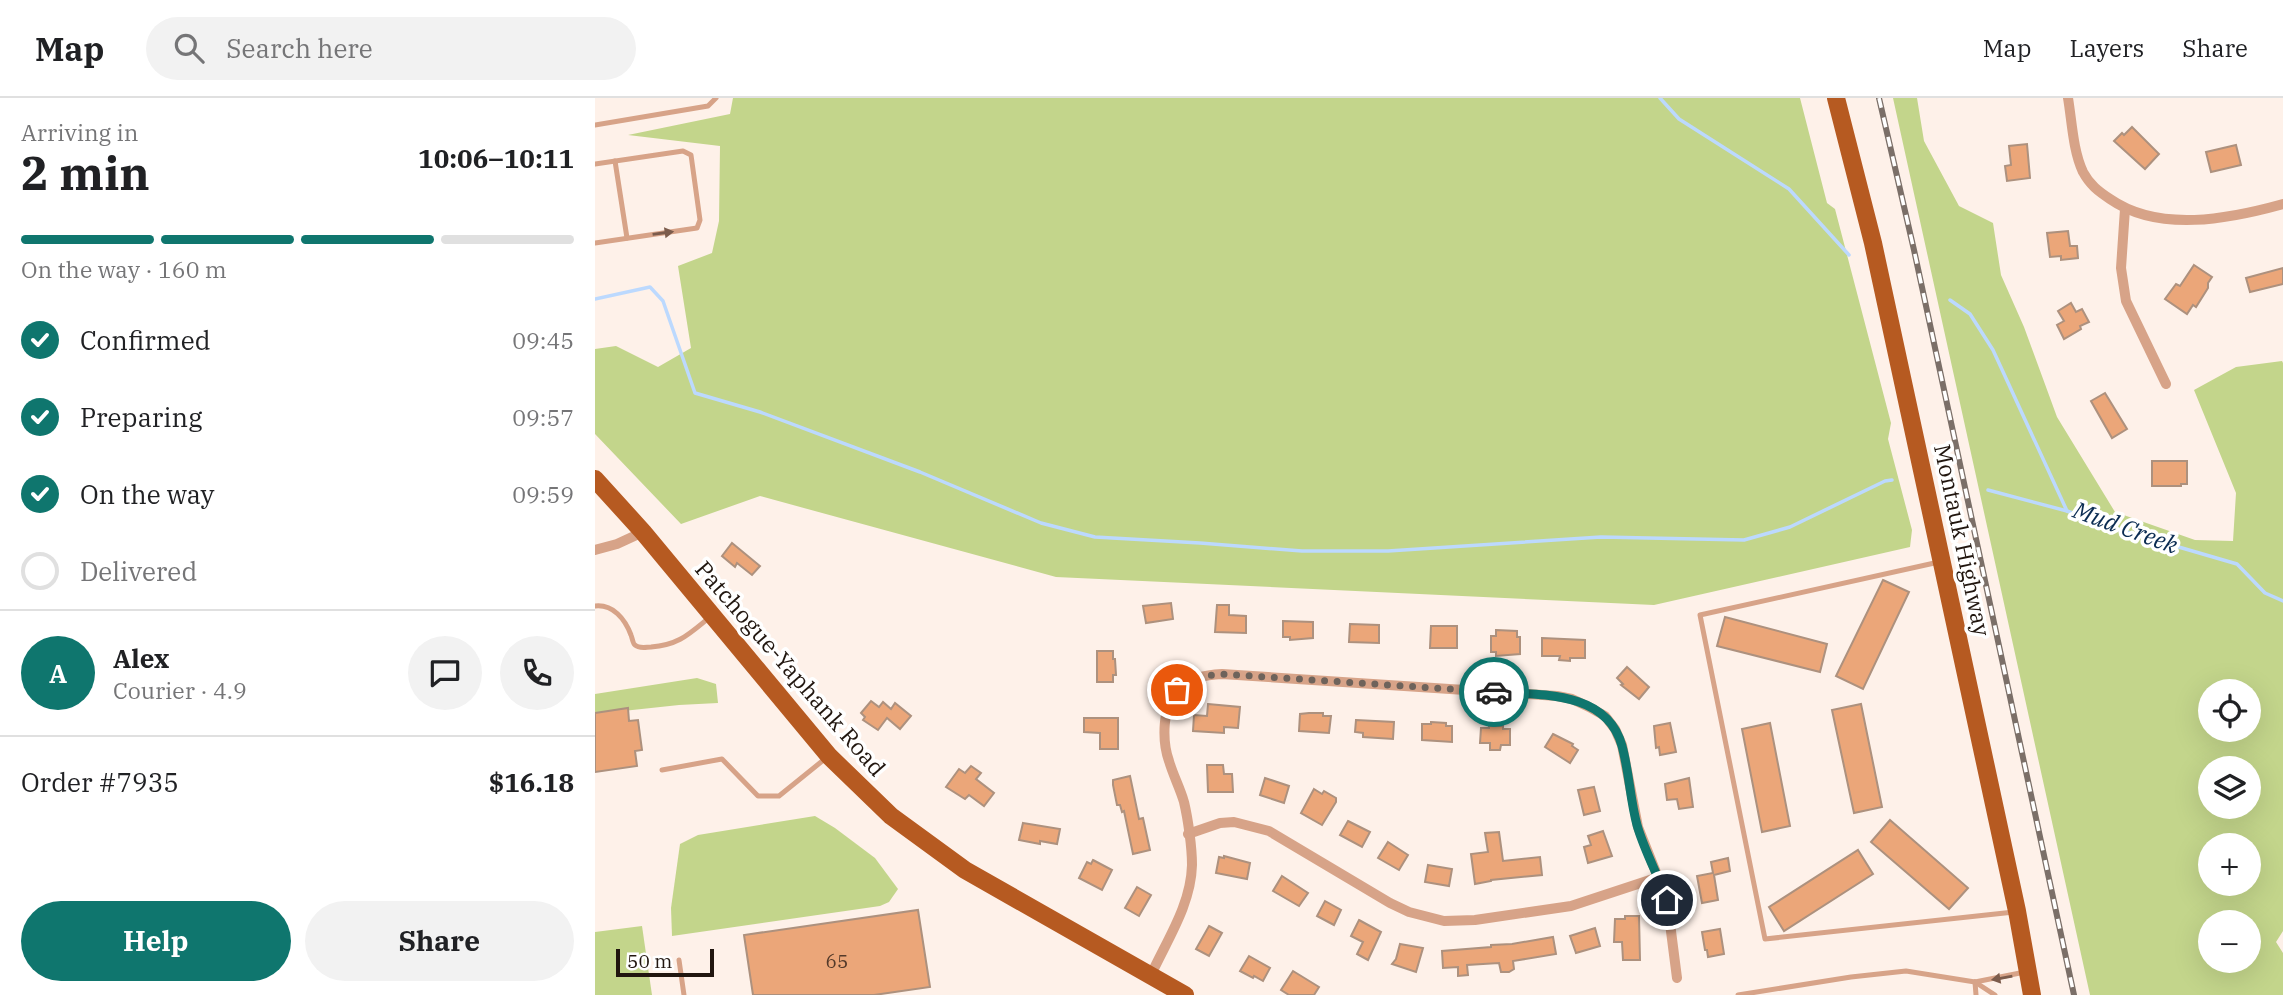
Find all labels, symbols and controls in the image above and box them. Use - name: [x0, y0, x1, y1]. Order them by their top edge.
- search box: [146, 17, 636, 80]
- text: Map: [35, 27, 104, 70]
- icon: search: [170, 29, 208, 67]
- text: Search here: [226, 31, 373, 65]
- text: Map: [1983, 32, 2031, 64]
- text: Layers: [2069, 32, 2144, 64]
- text: Share: [2182, 32, 2248, 64]
- text: Arriving in: [21, 117, 138, 147]
- text: 10:06–10:11: [418, 141, 574, 175]
- text: 2 min: [21, 143, 150, 203]
- one-way arrow: [652, 227, 674, 238]
- text: On the way · 160 m: [21, 254, 227, 284]
- icon: check: [21, 321, 59, 359]
- text: Confirmed: [80, 323, 211, 357]
- text: 09:45: [512, 325, 574, 355]
- icon: check: [21, 398, 59, 436]
- text: Preparing: [80, 400, 202, 434]
- text: 09:57: [512, 402, 574, 432]
- street label: Montauk Highway: [1928, 441, 1998, 639]
- icon: check: [21, 475, 59, 513]
- text: On the way: [80, 477, 214, 511]
- text: 09:59: [512, 479, 574, 509]
- water label: Mud Creek: [2068, 493, 2183, 561]
- text: Delivered: [80, 554, 197, 588]
- street label: Patchogue-Yaphank Road: [689, 554, 893, 782]
- button: chat: [408, 636, 482, 710]
- button: phone: [500, 636, 574, 710]
- text: Alex: [113, 641, 169, 675]
- text: A: [49, 656, 67, 690]
- courier: [1459, 657, 1529, 727]
- pin: [1147, 660, 1207, 720]
- icon: bag: [1158, 671, 1196, 709]
- icon: car: [1475, 673, 1513, 711]
- text: Courier · 4.9: [113, 675, 247, 705]
- map controls: [2198, 679, 2261, 973]
- button: locate: [2198, 679, 2261, 742]
- button: layers: [2198, 756, 2261, 819]
- text: Order #7935: [21, 765, 179, 799]
- text: $16.18: [489, 765, 574, 799]
- button: +: [2198, 833, 2261, 896]
- pin: [1637, 870, 1697, 930]
- icon: home: [1648, 881, 1686, 919]
- button: Help: [21, 901, 291, 981]
- button: Share: [305, 901, 574, 981]
- button: −: [2198, 910, 2261, 973]
- scale bar: [616, 946, 714, 978]
- text: 50 m: [627, 949, 672, 973]
- house number: 65: [826, 949, 848, 973]
- one-way arrow: [1991, 972, 2013, 983]

